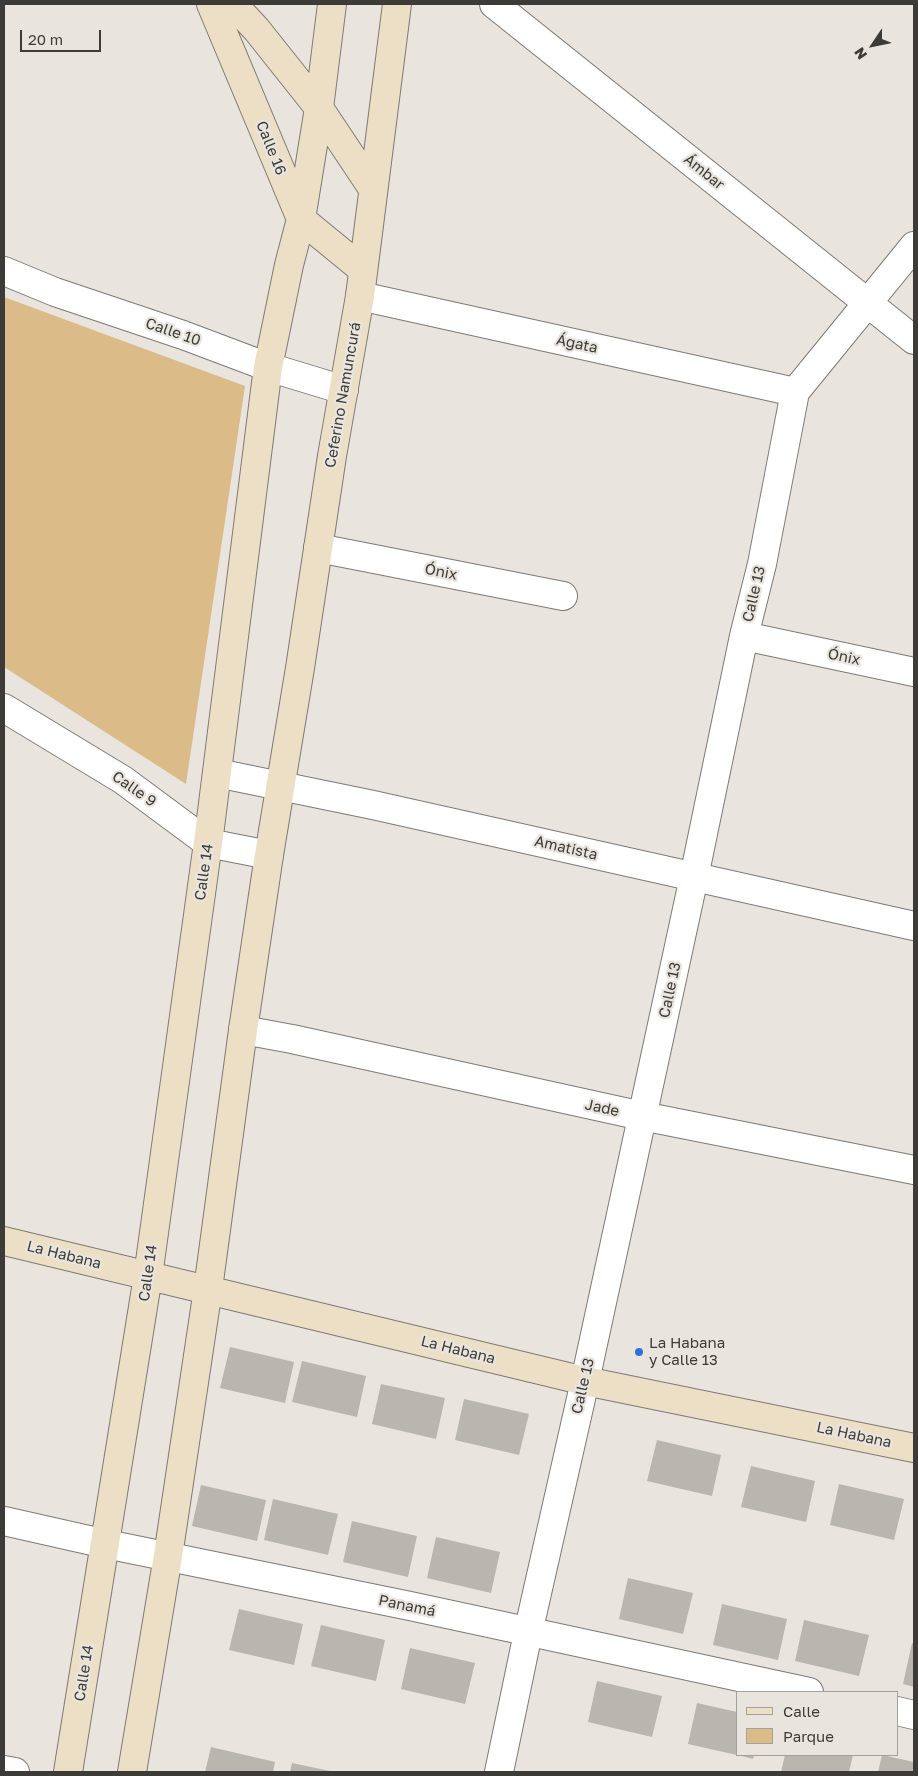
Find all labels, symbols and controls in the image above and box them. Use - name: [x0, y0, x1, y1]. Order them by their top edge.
- scale bar: [22, 20, 104, 52]
- north arrow: [848, 20, 898, 70]
- text: 20 m: [28, 30, 63, 48]
- text: N: [850, 45, 870, 63]
- street label: Calle 16: [252, 118, 290, 178]
- street label: Ámbar: [680, 150, 728, 194]
- street label: Calle 10: [143, 314, 203, 350]
- street label: Ceferino Namuncurá: [321, 321, 365, 469]
- street label: Ágata: [555, 331, 599, 357]
- street label: Ónix: [423, 560, 459, 584]
- street label: Calle 13: [739, 564, 769, 624]
- street label: Ónix: [826, 645, 862, 669]
- street label: Calle 9: [109, 767, 159, 811]
- street label: Amatista: [533, 832, 599, 864]
- street label: Calle 14: [191, 843, 217, 901]
- street label: Calle 13: [655, 960, 685, 1020]
- street label: Jade: [583, 1096, 621, 1120]
- street label: La Habana: [25, 1237, 103, 1273]
- street label: Calle 14: [135, 1244, 161, 1302]
- street label: La Habana: [419, 1332, 497, 1368]
- place label: La Habana y Calle 13: [649, 1334, 725, 1369]
- marker: La Habana y Calle 13: [633, 1346, 645, 1358]
- street label: Calle 13: [568, 1356, 598, 1416]
- street label: La Habana: [815, 1418, 893, 1452]
- street label: Panamá: [377, 1591, 437, 1621]
- street label: Calle 14: [71, 1643, 97, 1703]
- legend: [736, 1691, 898, 1756]
- text: Calle: [783, 1702, 820, 1720]
- text: Parque: [783, 1727, 834, 1745]

